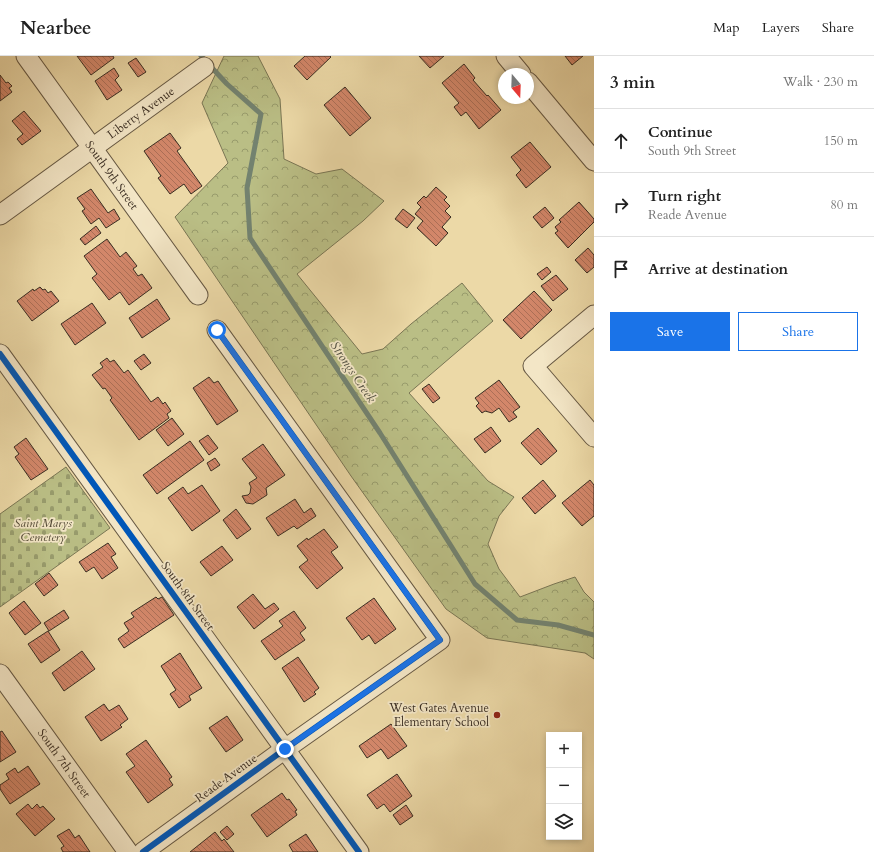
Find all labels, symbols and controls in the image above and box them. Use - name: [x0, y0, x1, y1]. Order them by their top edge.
- text: Nearbee: [20, 15, 91, 41]
- text: Map: [713, 18, 740, 37]
- text: Layers: [762, 18, 800, 37]
- text: Share: [822, 18, 854, 37]
- north arrow: [498, 68, 534, 104]
- text: 3 min: [610, 71, 655, 94]
- text: Walk · 230 m: [783, 73, 858, 91]
- street label: Liberty Avenue: [104, 83, 178, 143]
- text: Continue: [648, 122, 713, 142]
- icon: ahead: [610, 130, 632, 152]
- text: 150 m: [824, 132, 858, 150]
- street label: South 9th Street: [82, 138, 142, 213]
- text: South 9th Street: [648, 142, 736, 160]
- text: Turn right: [648, 186, 721, 206]
- icon: right: [610, 194, 632, 216]
- text: 80 m: [830, 196, 858, 214]
- text: Reade Avenue: [648, 206, 727, 224]
- icon: arrive: [610, 258, 632, 280]
- text: Arrive at destination: [648, 259, 788, 279]
- button: Save: [610, 312, 730, 351]
- button: Share: [738, 312, 858, 351]
- route start: [208, 321, 226, 339]
- water label: Strongs Creek: [326, 338, 381, 407]
- park label: Saint Marys Cemetery: [14, 515, 72, 545]
- street label: South 8th Street: [158, 558, 218, 634]
- place label: West Gates Avenue Elementary School: [388, 700, 489, 730]
- marker: West Gates Avenue Elementary School: [492, 710, 502, 720]
- street label: South 7th Street: [34, 726, 95, 801]
- map controls: [546, 732, 582, 840]
- button: +: [546, 732, 582, 768]
- route end: [276, 740, 294, 758]
- street label: Reade Avenue: [192, 750, 260, 806]
- button: −: [546, 768, 582, 804]
- button: layers: [546, 804, 582, 840]

